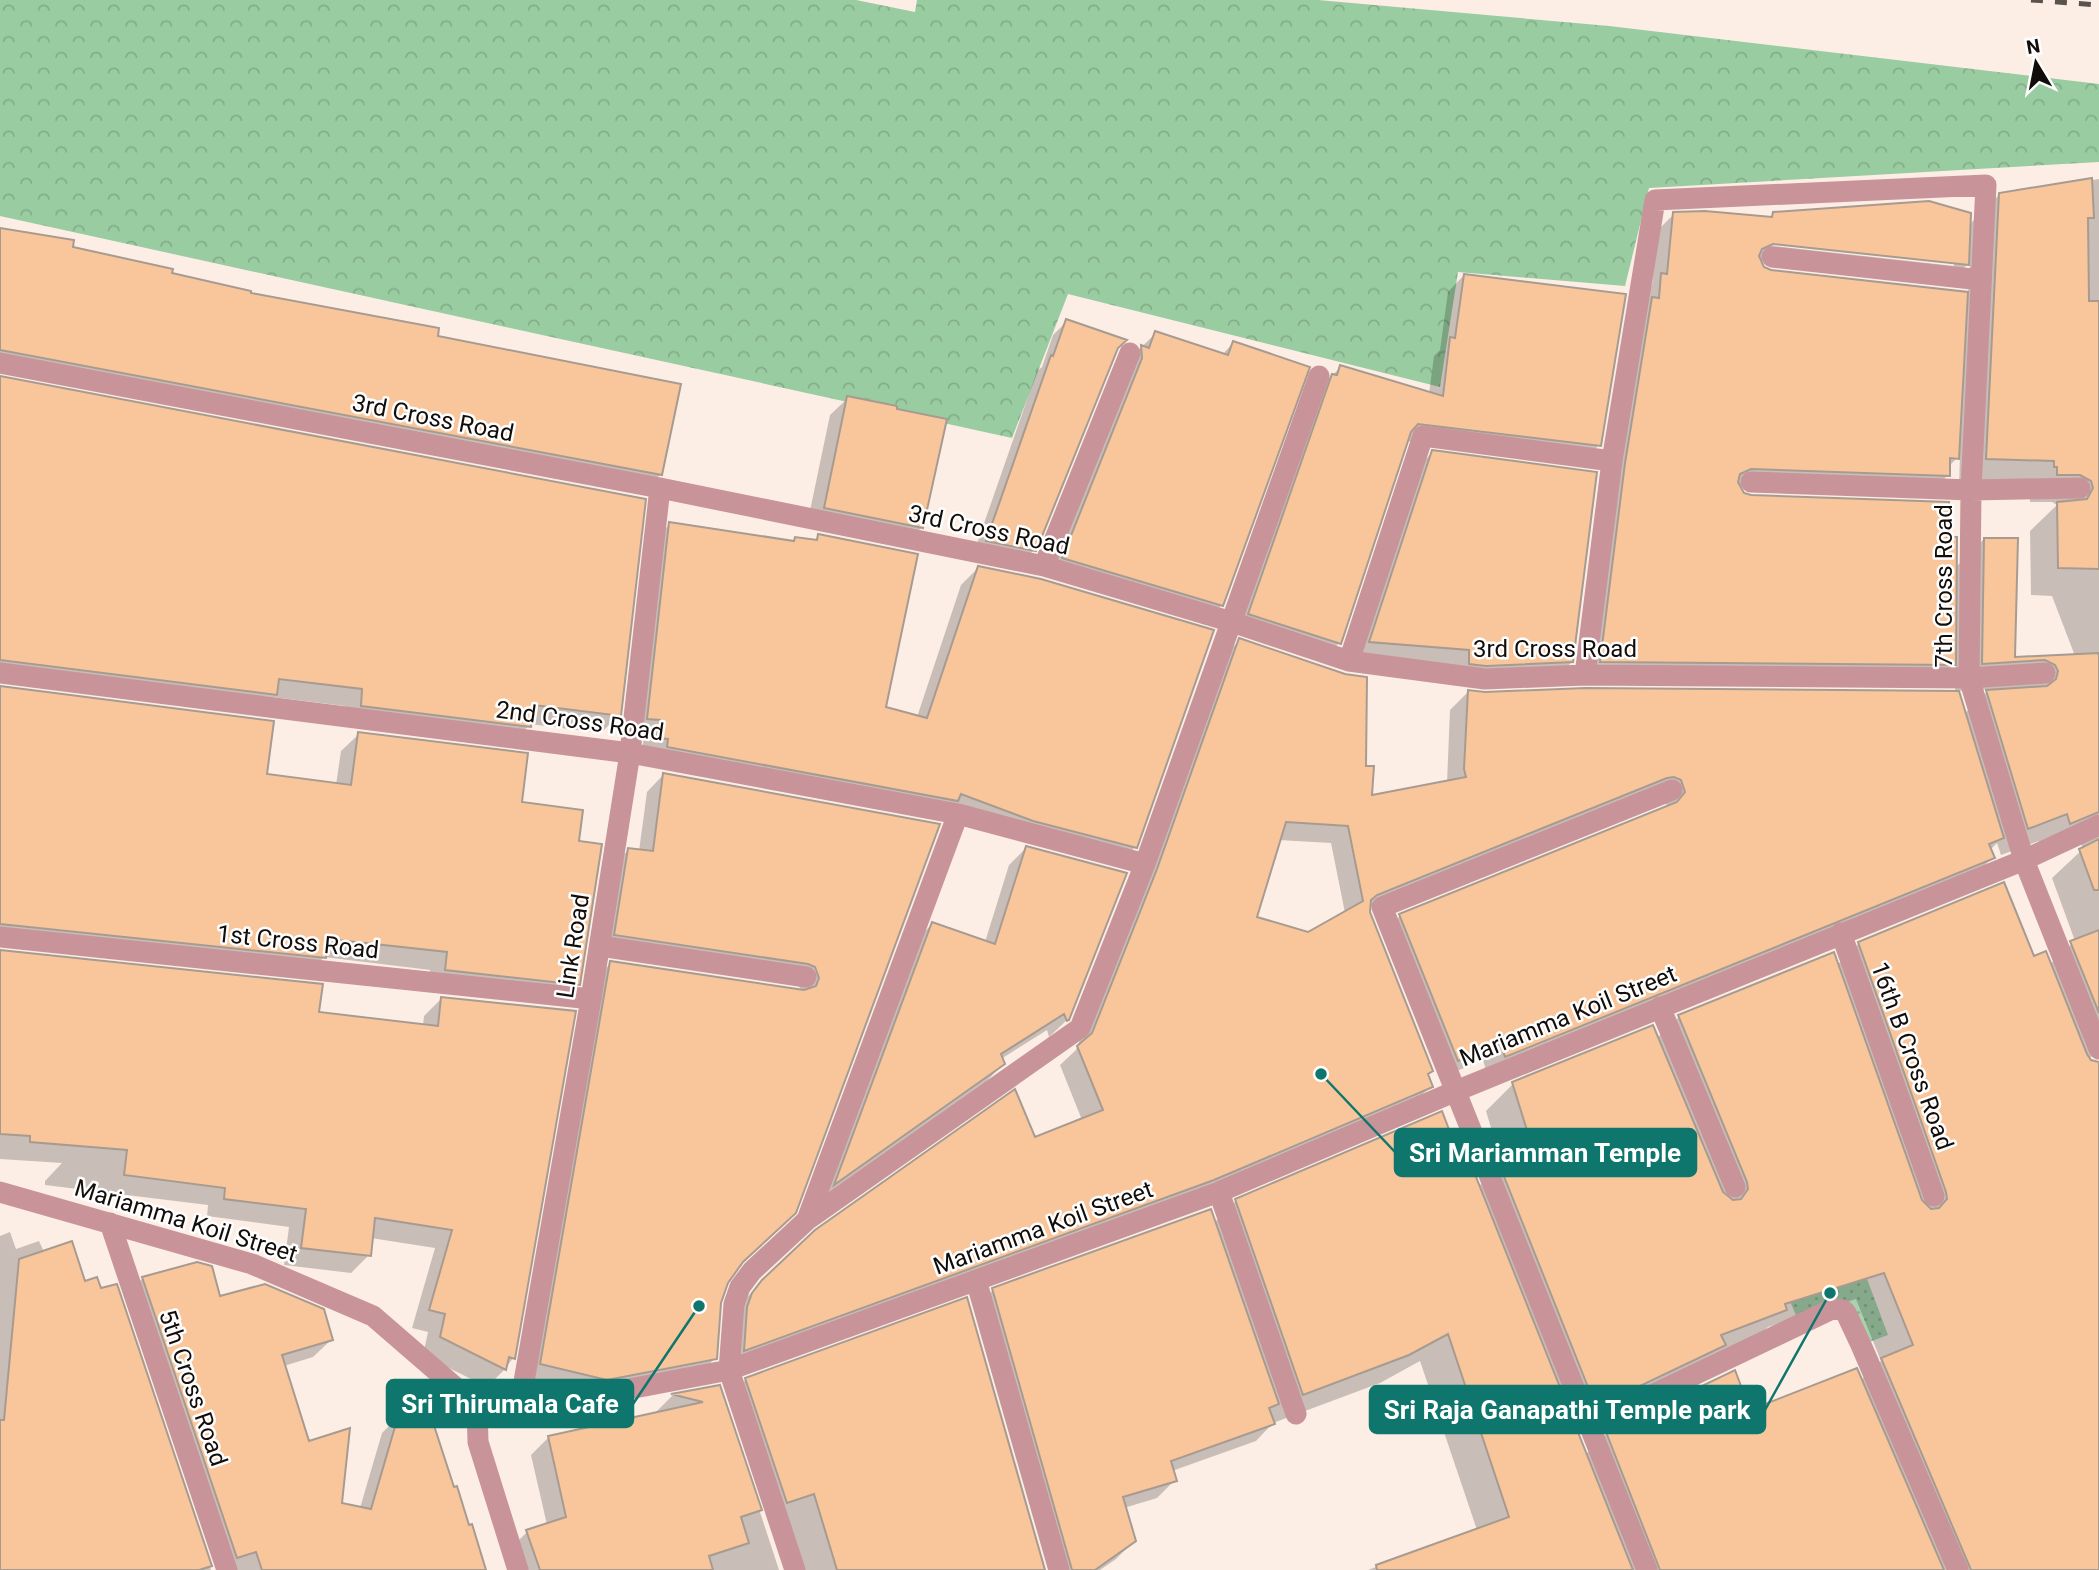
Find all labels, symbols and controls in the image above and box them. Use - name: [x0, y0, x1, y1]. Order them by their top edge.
- north arrow: [2001, 28, 2071, 98]
- text: N: [2025, 34, 2042, 59]
- street label: 3rd Cross Road: [350, 389, 516, 447]
- street label: 3rd Cross Road: [906, 499, 1072, 561]
- street label: 7th Cross Road: [1930, 504, 1958, 668]
- street label: 3rd Cross Road: [1473, 635, 1637, 663]
- street label: 2nd Cross Road: [494, 695, 666, 747]
- street label: Link Road: [551, 892, 595, 1000]
- street label: 1st Cross Road: [216, 920, 380, 964]
- street label: 16th B Cross Road: [1865, 958, 1959, 1154]
- street label: Mariamma Koil Street: [1455, 960, 1681, 1072]
- callout: Sri Mariamman Temple: [1395, 1129, 1696, 1176]
- text: Sri Mariamman Temple: [1409, 1138, 1681, 1168]
- street label: Mariamma Koil Street: [71, 1174, 301, 1268]
- street label: Mariamma Koil Street: [929, 1175, 1157, 1281]
- street label: 5th Cross Road: [153, 1306, 233, 1470]
- callout: Sri Thirumala Cafe: [387, 1380, 633, 1427]
- callout: Sri Raja Ganapathi Temple park: [1370, 1386, 1765, 1433]
- text: Sri Thirumala Cafe: [401, 1389, 619, 1419]
- text: Sri Raja Ganapathi Temple park: [1384, 1395, 1751, 1425]

